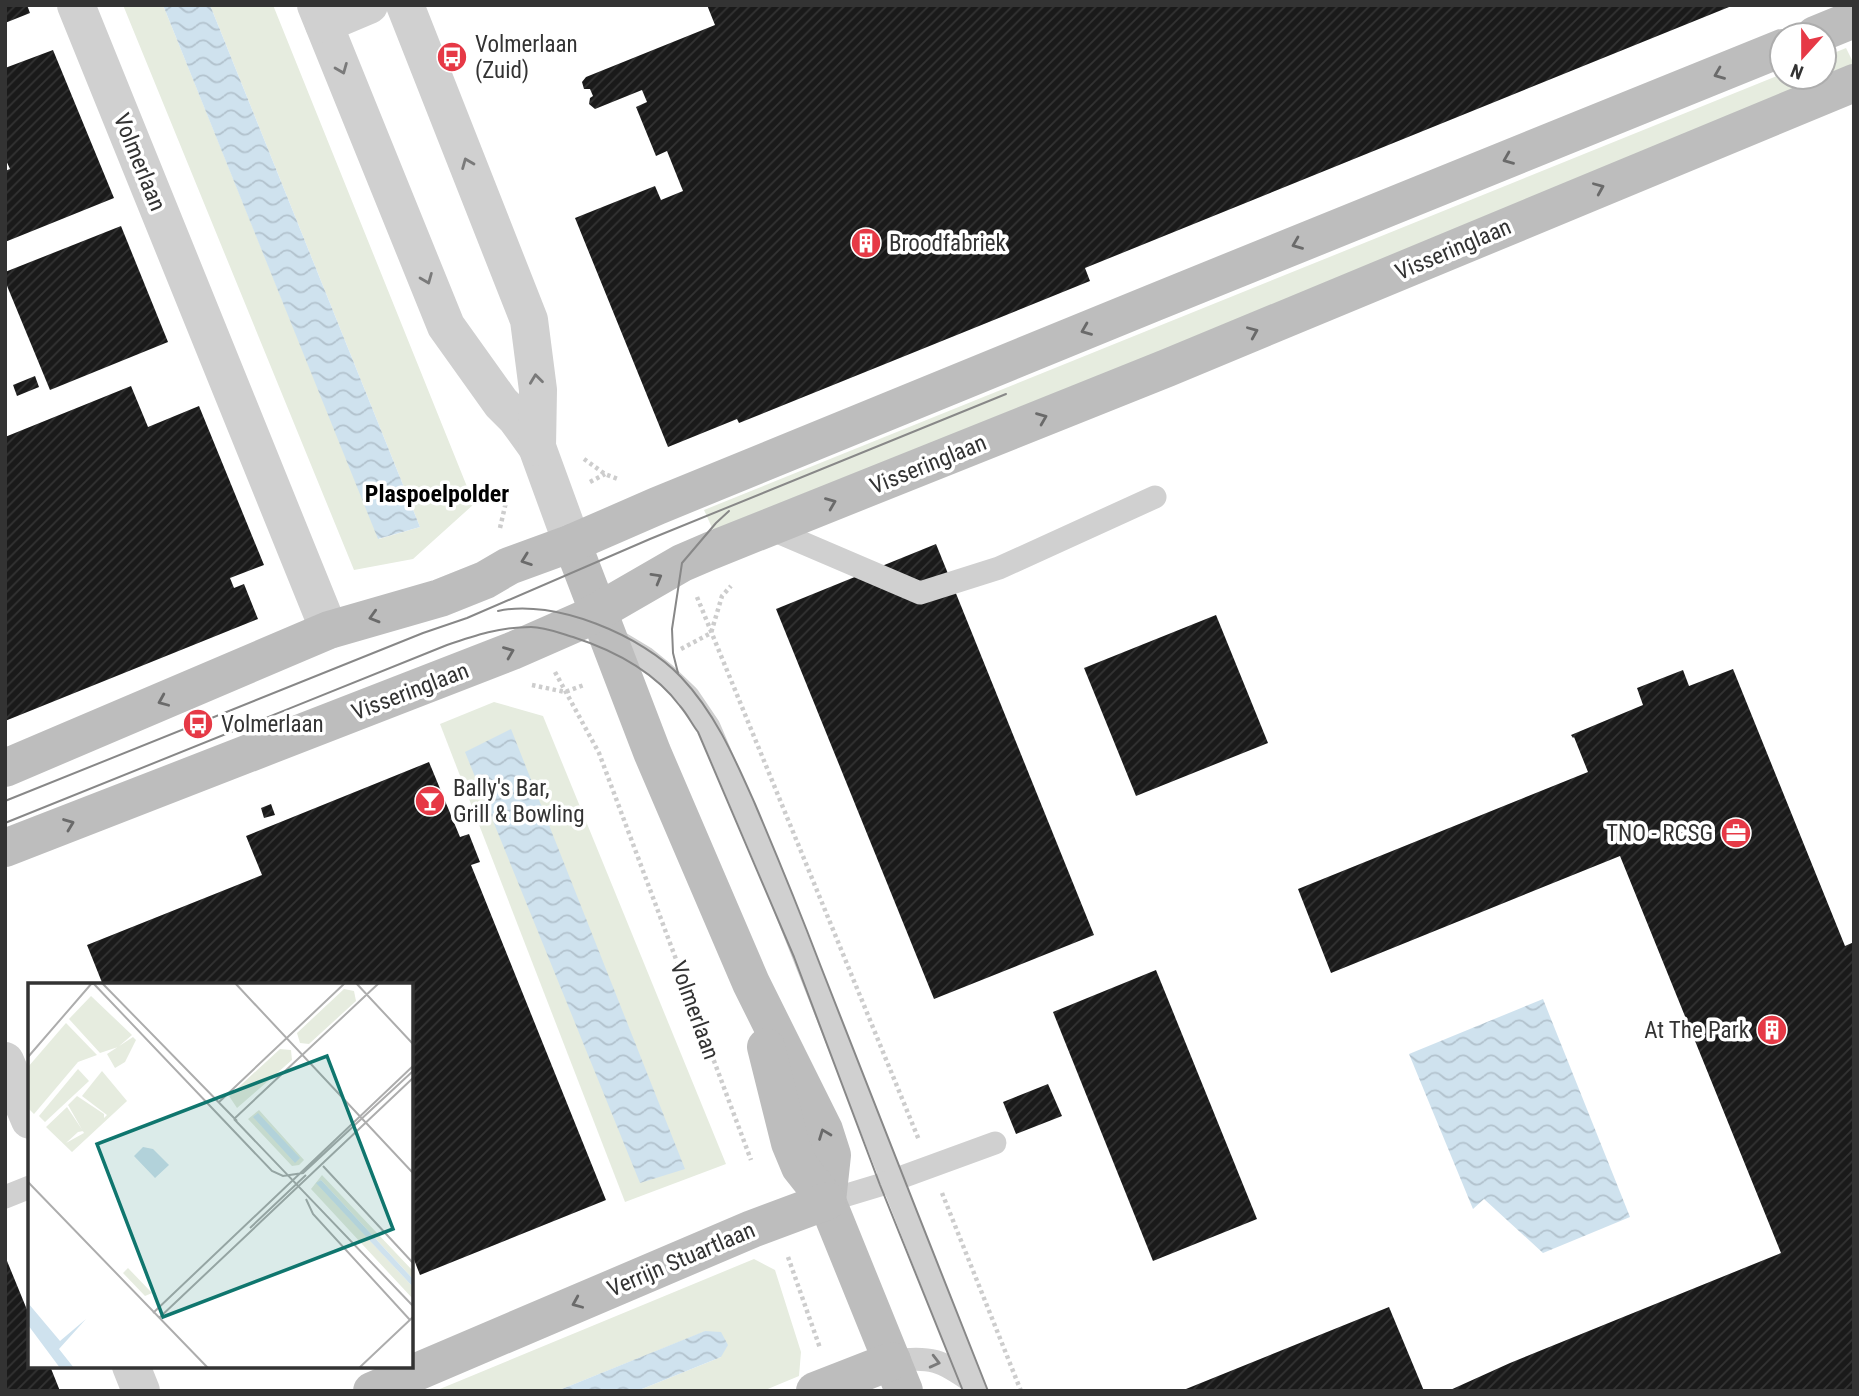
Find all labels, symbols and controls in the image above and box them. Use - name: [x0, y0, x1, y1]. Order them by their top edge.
- north arrow: [1768, 21, 1838, 91]
- place label: Volmerlaan (Zuid): [475, 31, 578, 84]
- bus stop icon: Volmerlaan (Zuid): [435, 40, 469, 74]
- text: N: [1788, 59, 1807, 84]
- one-way arrow: [333, 62, 347, 74]
- one-way arrow: [1713, 66, 1726, 80]
- street label: Volmerlaan: [108, 109, 171, 215]
- one-way arrow: [1502, 151, 1514, 165]
- one-way arrow: [461, 158, 475, 170]
- one-way arrow: [1592, 183, 1604, 197]
- street label: Visseringlaan: [1391, 213, 1515, 286]
- building icon: Broodfabriek: [849, 226, 883, 260]
- place label: Broodfabriek: [889, 230, 1007, 257]
- one-way arrow: [1292, 236, 1304, 250]
- one-way arrow: [419, 273, 433, 285]
- one-way arrow: [1081, 322, 1093, 336]
- one-way arrow: [1246, 326, 1258, 340]
- one-way arrow: [529, 373, 544, 384]
- one-way arrow: [1035, 412, 1048, 426]
- street label: Visseringlaan: [866, 429, 990, 500]
- district label: Plaspoelpolder: [365, 480, 509, 508]
- one-way arrow: [825, 497, 837, 511]
- one-way arrow: [521, 552, 533, 566]
- one-way arrow: [650, 573, 662, 586]
- one-way arrow: [368, 609, 380, 623]
- one-way arrow: [502, 646, 514, 660]
- street label: Visseringlaan: [348, 657, 473, 726]
- one-way arrow: [157, 693, 170, 707]
- bus stop icon: Volmerlaan: [181, 707, 215, 741]
- place label: Volmerlaan: [221, 711, 324, 738]
- place label: Bally's Bar, Grill & Bowling: [453, 775, 585, 828]
- bar icon: Bally's Bar, Grill & Bowling: [413, 784, 447, 818]
- office icon: TNO - RCSG: [1719, 816, 1753, 850]
- one-way arrow: [62, 818, 74, 832]
- place label: TNO - RCSG: [1606, 820, 1713, 847]
- street label: Volmerlaan: [664, 957, 725, 1063]
- inset map: [28, 983, 413, 1368]
- building icon: At The Park: [1755, 1013, 1789, 1047]
- place label: At The Park: [1644, 1017, 1750, 1044]
- one-way arrow: [819, 1128, 833, 1140]
- street label: Verrijn Stuartlaan: [603, 1216, 759, 1303]
- one-way arrow: [571, 1295, 584, 1309]
- one-way arrow: [929, 1354, 941, 1368]

